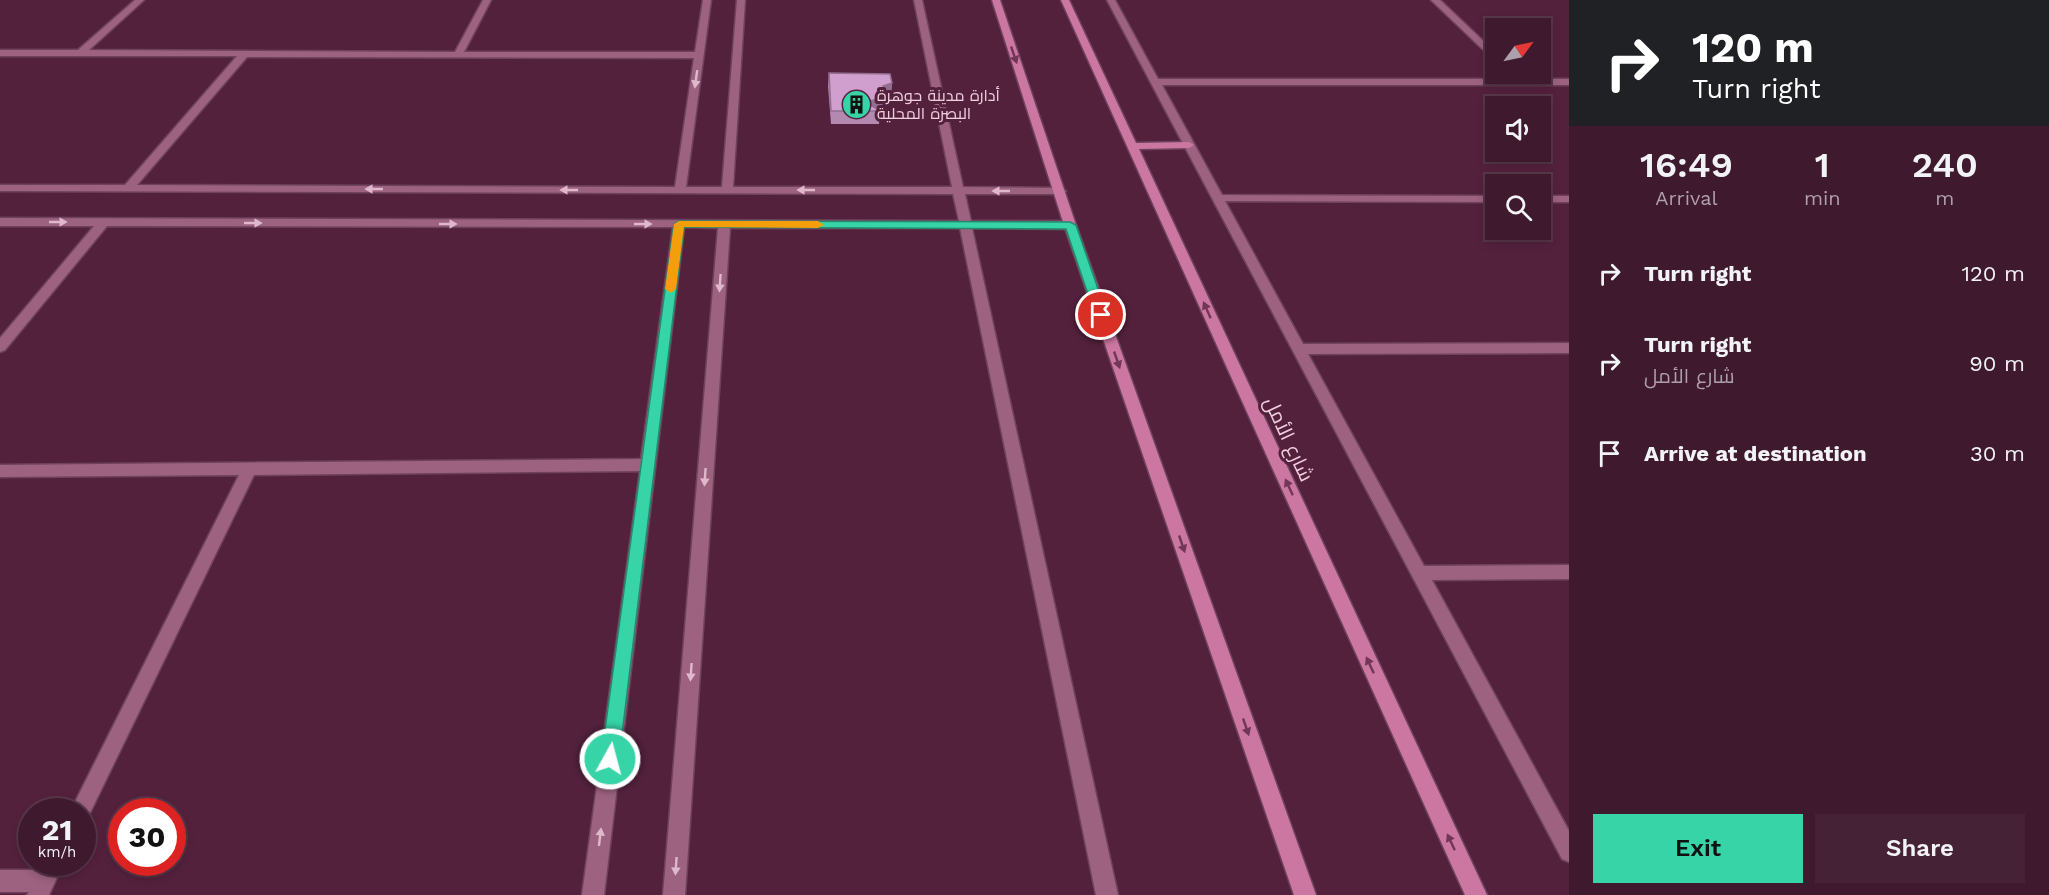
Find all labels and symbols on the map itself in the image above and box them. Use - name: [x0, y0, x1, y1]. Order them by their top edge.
- north arrow: [1485, 18, 1551, 84]
- one-way arrow: [1010, 47, 1020, 65]
- one-way arrow: [692, 69, 701, 88]
- place label: أدارة مدينة جوهرة البصرة المحلية: [877, 86, 1000, 123]
- building icon: أدارة مدينة جوهرة البصرة المحلية: [840, 88, 872, 120]
- one-way arrow: [365, 184, 384, 194]
- one-way arrow: [560, 185, 579, 195]
- one-way arrow: [797, 185, 816, 195]
- one-way arrow: [992, 186, 1011, 196]
- one-way arrow: [49, 218, 68, 227]
- one-way arrow: [244, 218, 263, 228]
- one-way arrow: [439, 219, 458, 229]
- one-way arrow: [634, 219, 653, 229]
- one-way arrow: [715, 273, 725, 292]
- pin: [1075, 289, 1126, 340]
- one-way arrow: [1203, 302, 1212, 319]
- one-way arrow: [1113, 351, 1123, 369]
- street label: شارع الأمل: [1257, 393, 1319, 486]
- one-way arrow: [701, 468, 710, 487]
- one-way arrow: [1284, 479, 1293, 496]
- one-way arrow: [1177, 535, 1187, 553]
- one-way arrow: [1365, 655, 1375, 673]
- one-way arrow: [686, 662, 695, 681]
- one-way arrow: [1242, 719, 1252, 737]
- position arrow: [578, 727, 642, 791]
- speed limit sign: 30: [108, 798, 186, 876]
- one-way arrow: [596, 827, 605, 846]
- one-way arrow: [1447, 833, 1456, 850]
- one-way arrow: [671, 856, 681, 875]

